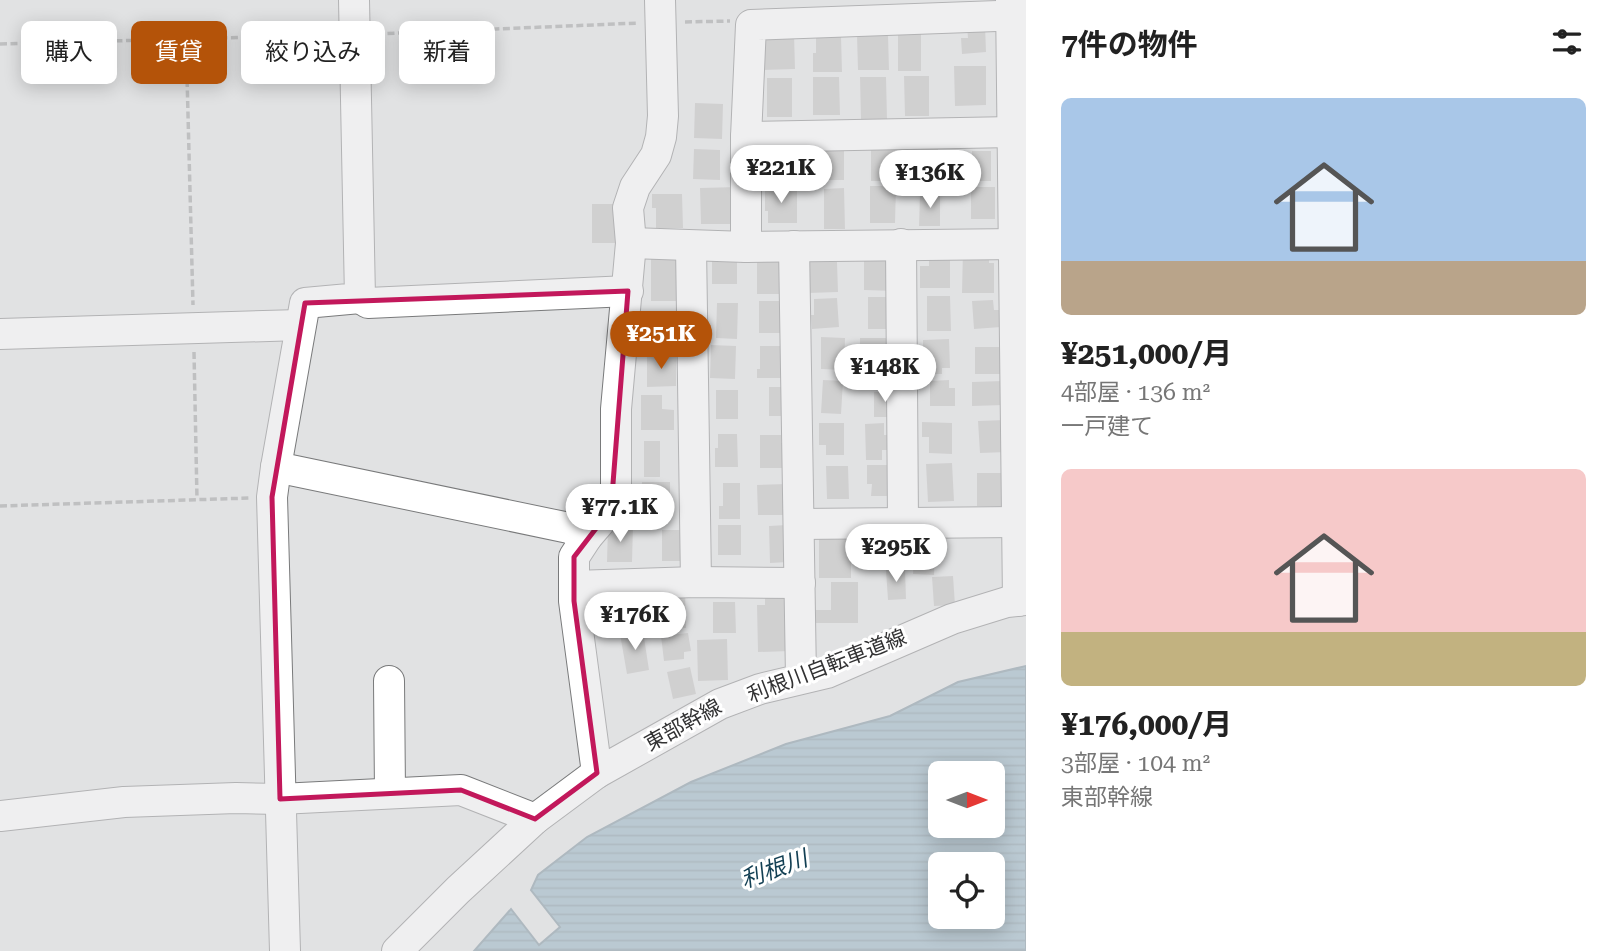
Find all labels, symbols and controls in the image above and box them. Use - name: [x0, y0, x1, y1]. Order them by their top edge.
- chip: 購入: [21, 21, 117, 84]
- chip: 賃貸: [131, 21, 227, 84]
- chip: 絞り込み: [241, 21, 385, 84]
- chip: 新着: [399, 21, 495, 84]
- icon: filters: [1548, 23, 1586, 61]
- text: 7件の物件: [1061, 27, 1198, 62]
- icon: home: [1261, 144, 1387, 270]
- pin: ¥221K: [732, 146, 830, 205]
- pin: ¥136K: [881, 150, 979, 210]
- text: ¥221K: [746, 154, 816, 181]
- text: ¥136K: [895, 159, 965, 186]
- pin: ¥251K: [612, 312, 710, 371]
- text: ¥251K: [626, 320, 696, 347]
- text: ¥251,000/月: [1061, 336, 1232, 371]
- pin: ¥148K: [836, 344, 934, 404]
- text: ¥148K: [850, 353, 920, 380]
- text: 4部屋 · 136 m²: [1061, 379, 1210, 406]
- text: 一戸建て: [1061, 413, 1153, 440]
- pin: ¥77.1K: [563, 484, 677, 544]
- text: ¥77.1K: [582, 493, 658, 520]
- icon: home: [1261, 515, 1387, 641]
- pin: ¥295K: [847, 524, 945, 584]
- text: ¥295K: [861, 533, 931, 560]
- pin: ¥176K: [586, 592, 684, 652]
- text: ¥176K: [600, 601, 670, 628]
- street label: 利根川自転車道線: [744, 625, 910, 707]
- street label: 東部幹線: [640, 694, 726, 756]
- text: ¥176,000/月: [1061, 707, 1232, 742]
- text: 3部屋 · 104 m²: [1061, 750, 1210, 777]
- north arrow: [928, 761, 1004, 838]
- map controls: [928, 761, 1005, 929]
- text: 東部幹線: [1061, 784, 1153, 811]
- water label: 利根川: [737, 844, 814, 894]
- button: locate: [928, 852, 1005, 929]

